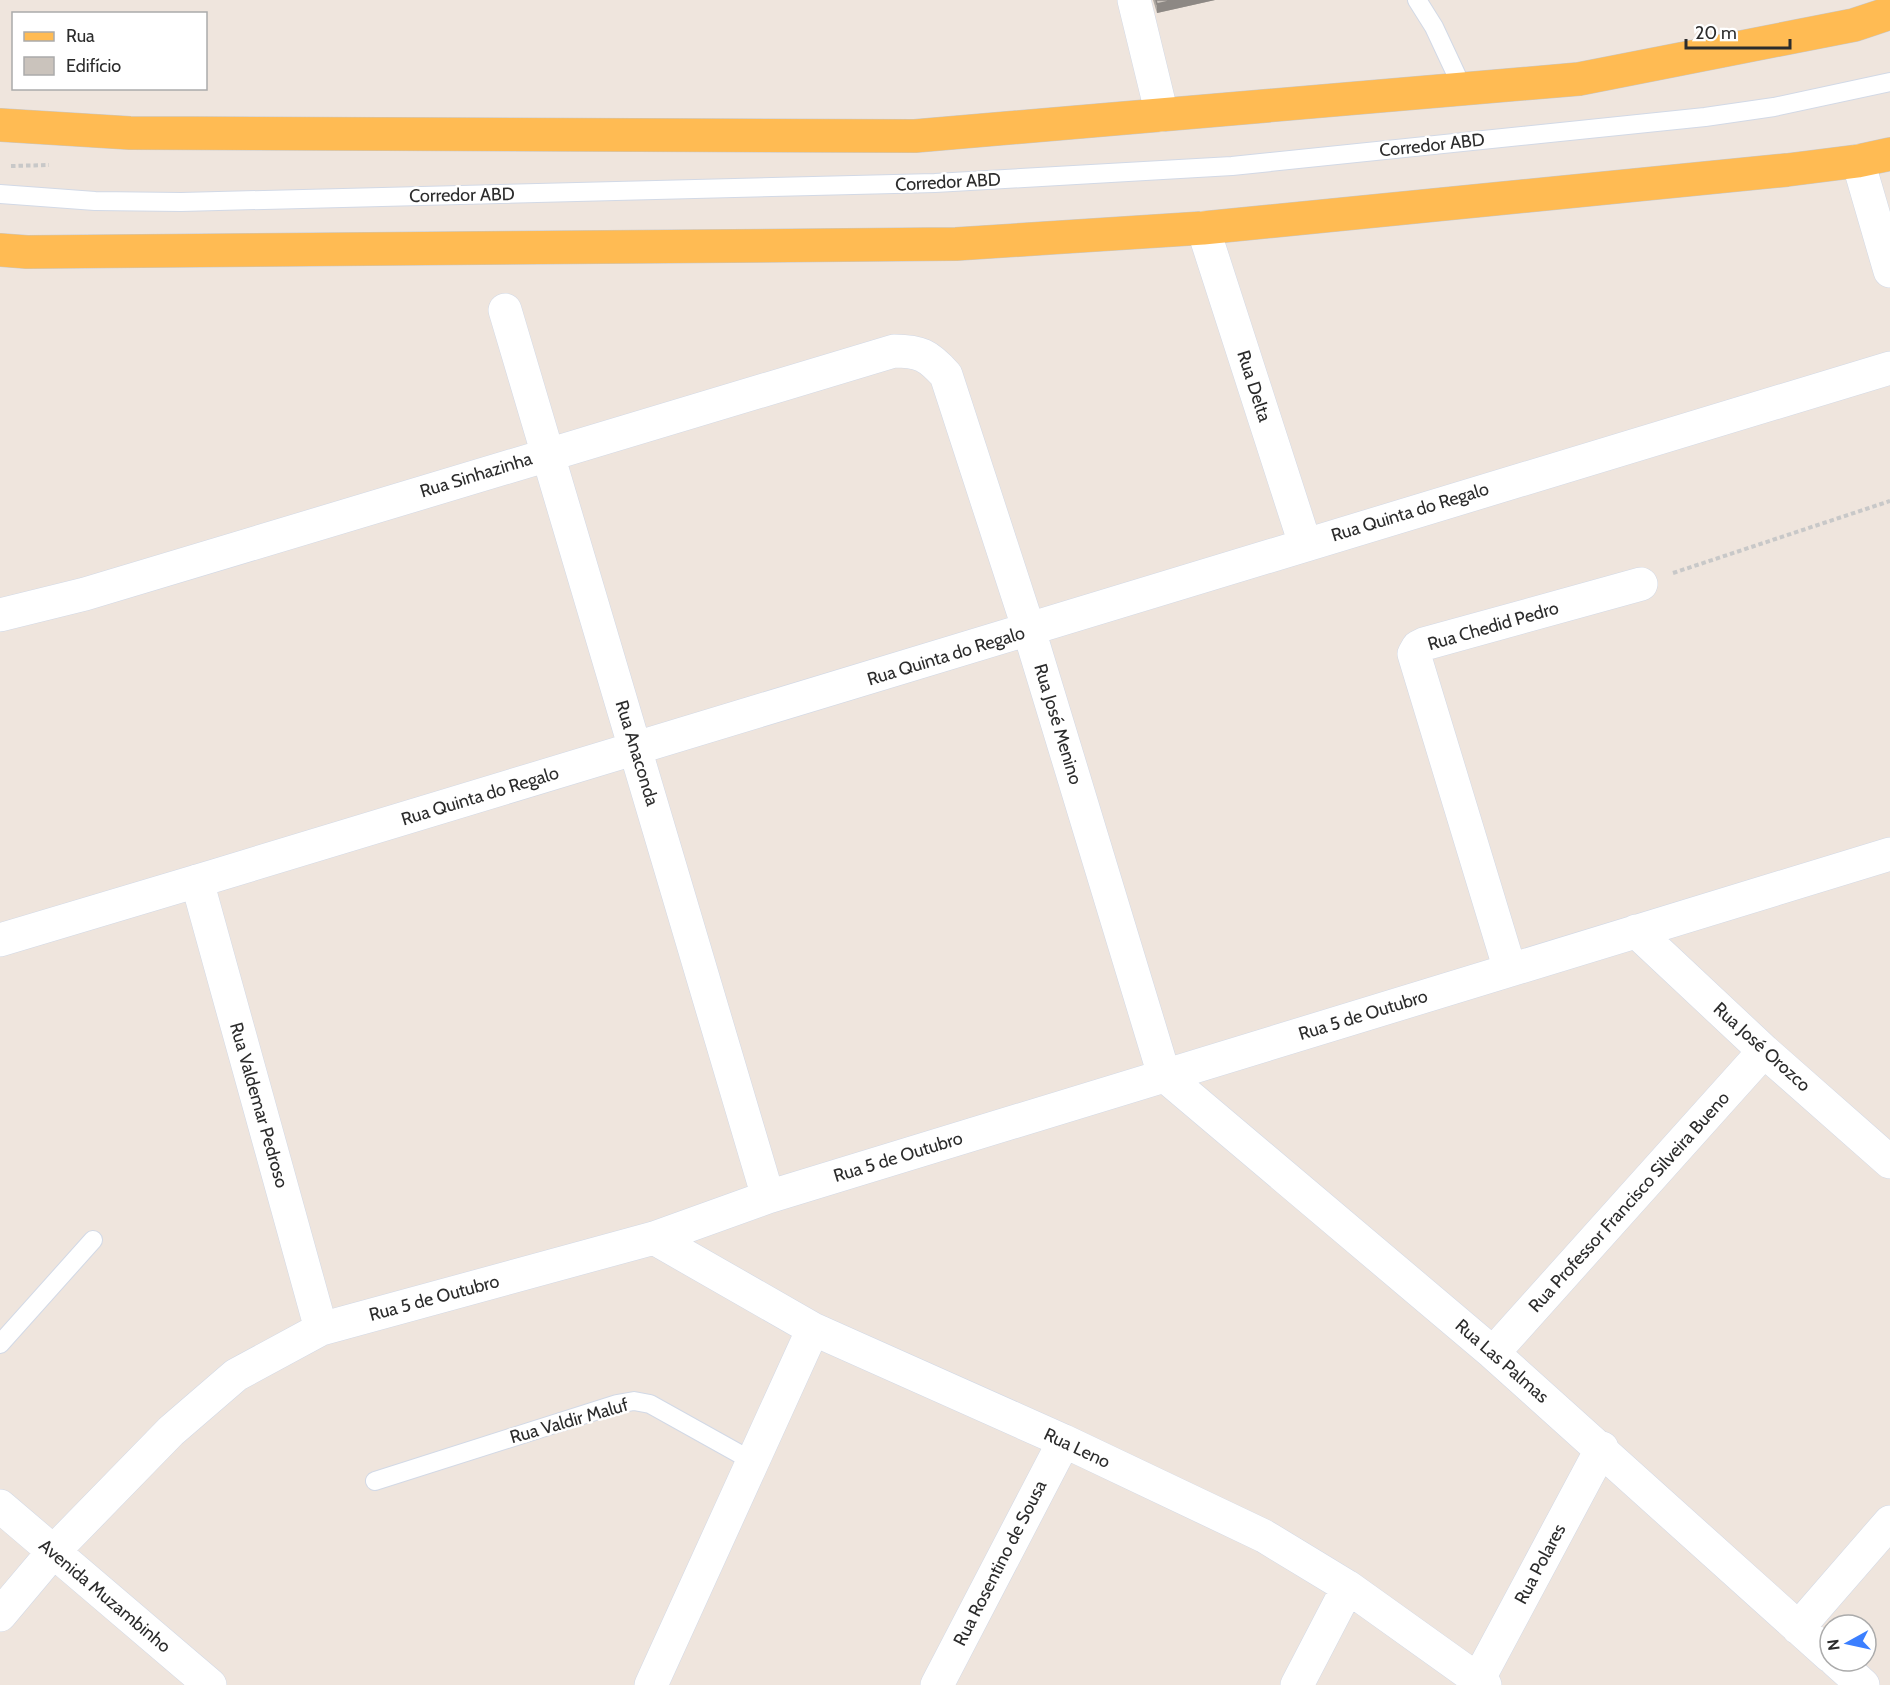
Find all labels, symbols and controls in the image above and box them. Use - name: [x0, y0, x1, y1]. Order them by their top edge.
- legend: [12, 12, 207, 90]
- scale bar: [1686, 12, 1790, 50]
- text: 20 m: [1695, 22, 1737, 44]
- text: Rua: [66, 25, 95, 47]
- text: Edifício: [66, 55, 121, 77]
- street label: Corredor ABD: [1378, 129, 1486, 161]
- street label: Corredor ABD: [895, 168, 1001, 196]
- street label: Corredor ABD: [409, 183, 515, 207]
- street label: Rua Delta: [1232, 347, 1276, 425]
- street label: Rua Sinhazinha: [417, 447, 535, 503]
- street label: Rua Quinta do Regalo: [1328, 478, 1492, 546]
- street label: Rua Chedid Pedro: [1425, 597, 1561, 655]
- street label: Rua Quinta do Regalo: [864, 622, 1028, 690]
- street label: Rua José Menino: [1029, 661, 1087, 787]
- street label: Rua Anaconda: [611, 698, 664, 809]
- street label: Rua Quinta do Regalo: [398, 762, 562, 830]
- street label: Rua 5 de Outubro: [1296, 985, 1430, 1045]
- street label: Rua José Orozco: [1709, 998, 1815, 1096]
- street label: Rua Valdemar Pedroso: [225, 1020, 293, 1190]
- street label: Rua Professor Francisco Silveira Bueno: [1524, 1087, 1734, 1317]
- street label: Rua 5 de Outubro: [831, 1127, 965, 1187]
- street label: Rua 5 de Outubro: [367, 1270, 502, 1326]
- street label: Rua Las Palmas: [1451, 1314, 1553, 1408]
- street label: Rua Valdir Maluf: [507, 1394, 631, 1448]
- street label: Rua Leno: [1040, 1423, 1114, 1473]
- street label: Rua Rosentino de Sousa: [949, 1476, 1051, 1649]
- street label: Rua Polares: [1510, 1520, 1570, 1608]
- street label: Avenida Muzambinho: [35, 1534, 175, 1658]
- north arrow: [1818, 1613, 1878, 1673]
- text: N: [1823, 1638, 1844, 1652]

